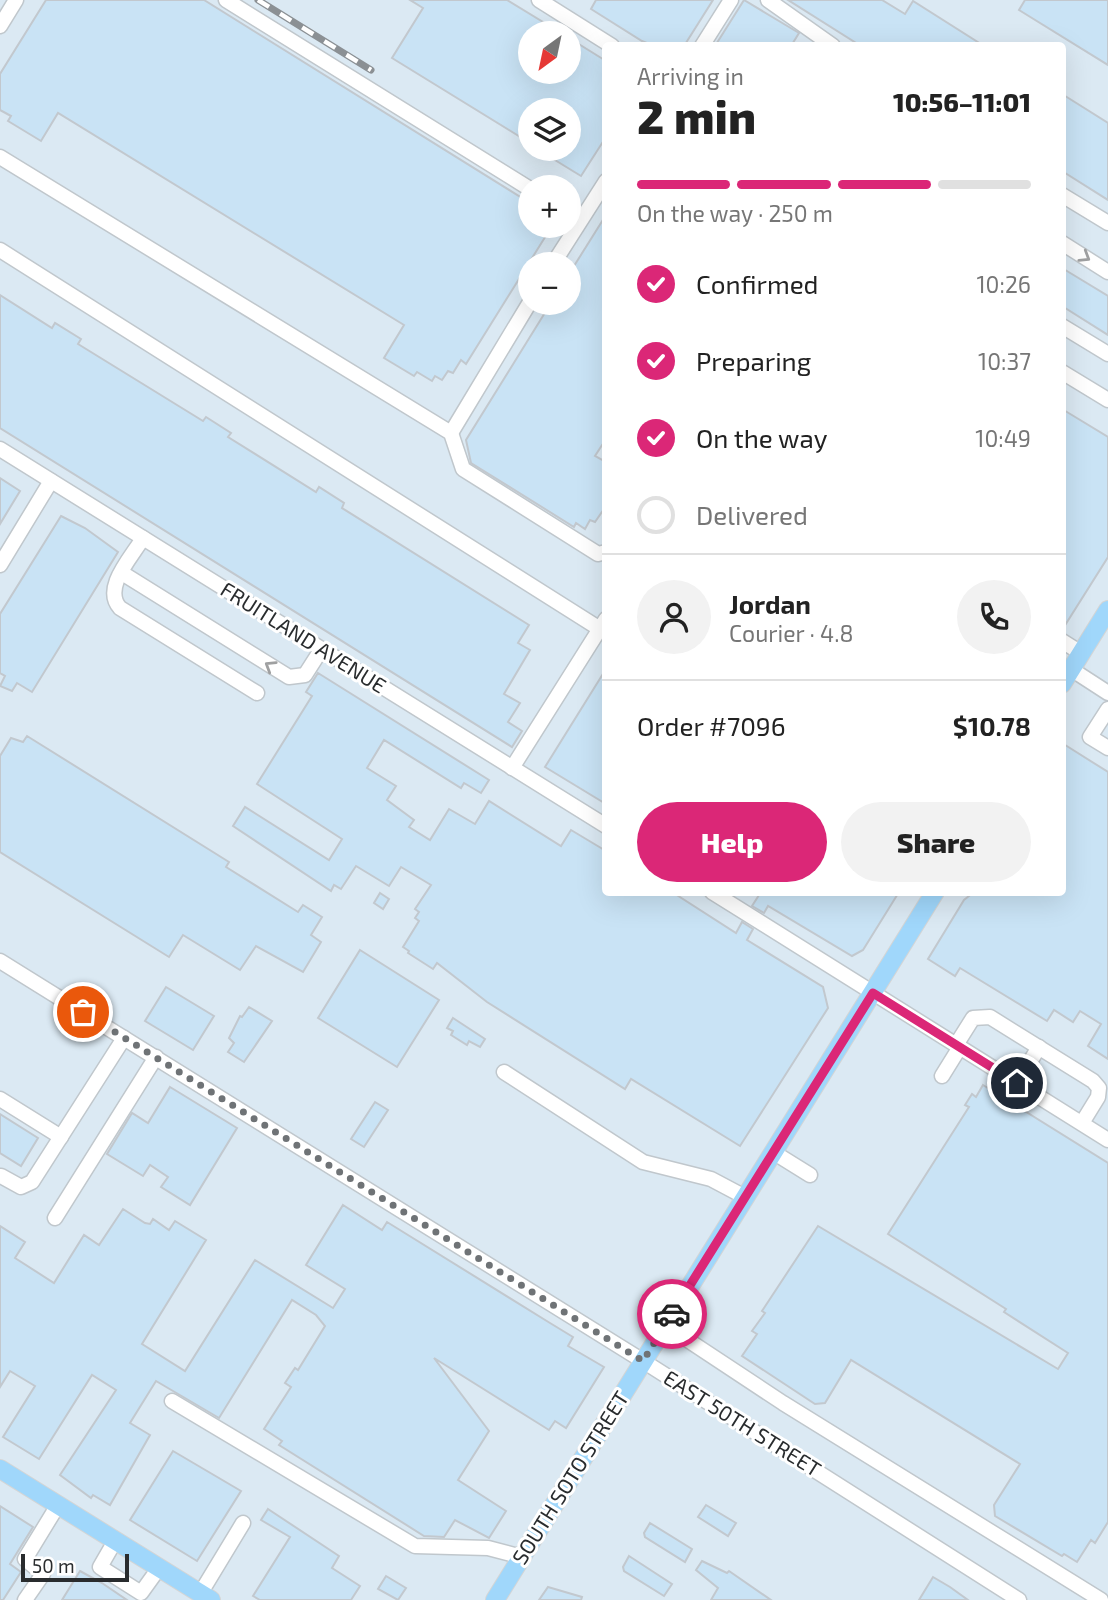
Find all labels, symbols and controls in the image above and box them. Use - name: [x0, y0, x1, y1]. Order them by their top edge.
- north arrow: [518, 21, 581, 84]
- map controls: [518, 21, 581, 315]
- text: Arriving in: [637, 62, 744, 90]
- text: 10:56–11:01: [893, 86, 1031, 117]
- text: 2 min: [637, 88, 756, 143]
- button: layers: [518, 98, 581, 161]
- button: +: [518, 175, 581, 238]
- text: On the way · 250 m: [637, 199, 833, 227]
- one-way arrow: [1077, 249, 1090, 262]
- button: −: [518, 252, 581, 315]
- icon: check: [637, 265, 675, 303]
- text: Confirmed: [696, 268, 819, 299]
- text: 10:26: [976, 270, 1031, 298]
- icon: check: [637, 342, 675, 380]
- text: Preparing: [696, 345, 811, 376]
- text: 10:37: [978, 347, 1031, 375]
- icon: check: [637, 419, 675, 457]
- text: On the way: [696, 422, 827, 453]
- text: 10:49: [975, 424, 1031, 452]
- text: Delivered: [696, 499, 808, 530]
- street label: FRUITLAND AVENUE: [217, 576, 391, 698]
- button: person: [637, 580, 711, 654]
- button: phone: [957, 580, 1031, 654]
- text: Jordan: [729, 588, 811, 619]
- text: Courier · 4.8: [729, 619, 853, 647]
- one-way arrow: [265, 662, 278, 675]
- text: Order #7096: [637, 710, 786, 741]
- text: $10.78: [953, 710, 1031, 741]
- button: Help: [637, 802, 827, 882]
- button: Share: [841, 802, 1031, 882]
- pin: [53, 982, 113, 1042]
- icon: bag: [64, 993, 102, 1031]
- pin: [987, 1053, 1047, 1113]
- icon: home: [998, 1064, 1036, 1102]
- courier: [637, 1279, 707, 1349]
- icon: car: [653, 1295, 691, 1333]
- street label: EAST 50TH STREET: [660, 1364, 826, 1481]
- street label: SOUTH SOTO STREET: [506, 1386, 633, 1568]
- scale bar: [21, 1551, 130, 1583]
- text: 50 m: [32, 1554, 75, 1577]

